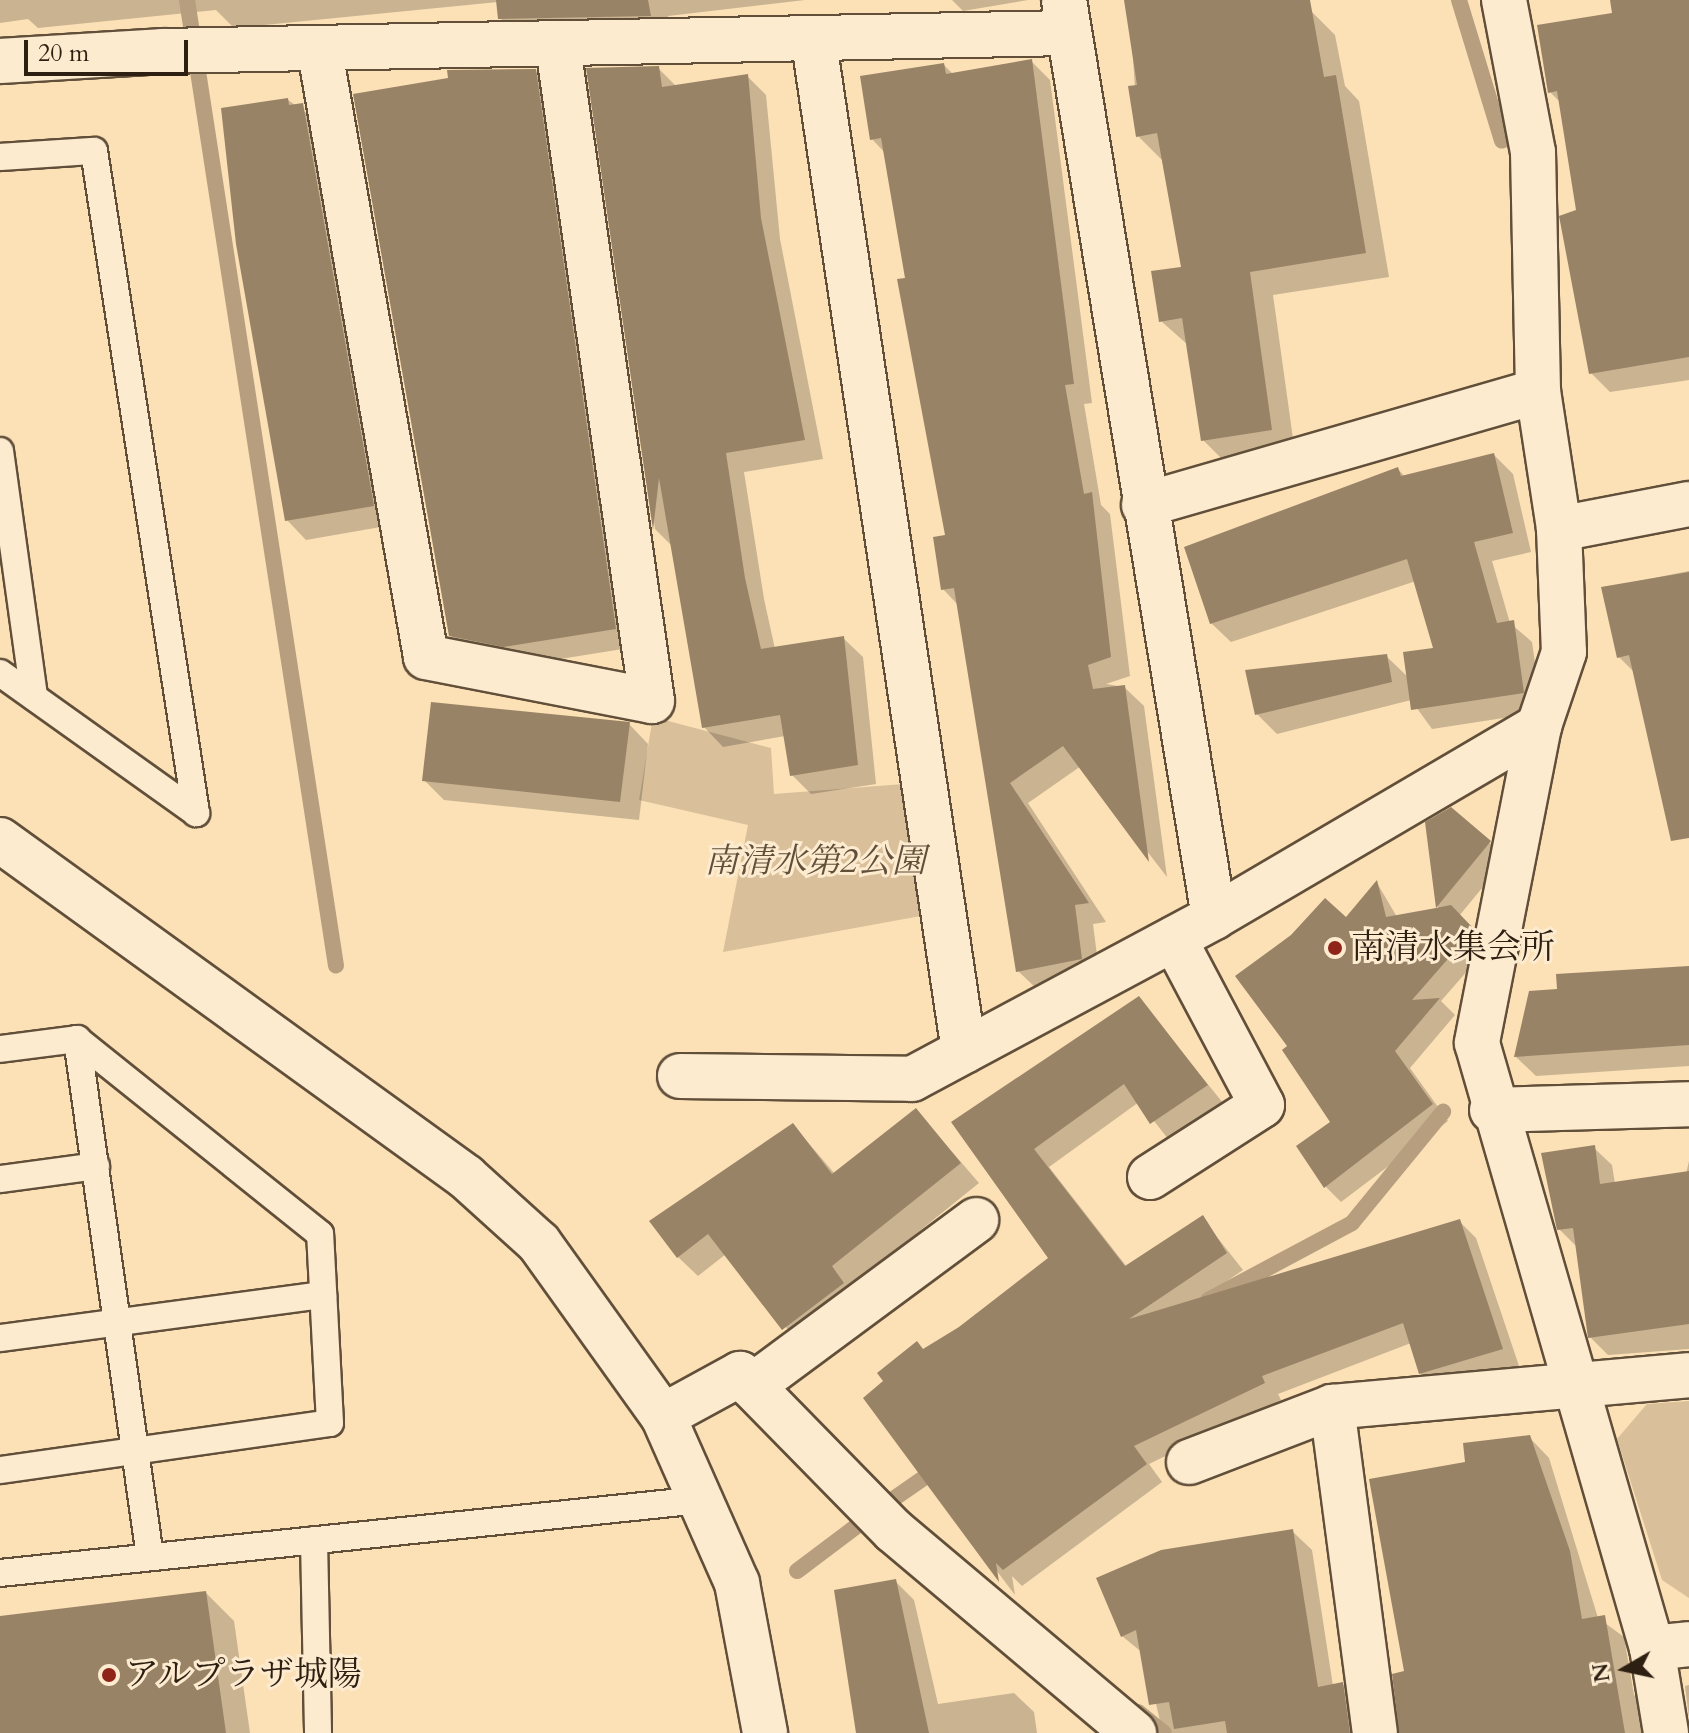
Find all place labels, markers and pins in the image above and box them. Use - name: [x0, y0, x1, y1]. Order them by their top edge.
- place label: 南清水集会所: [1351, 928, 1555, 968]
- marker: 南清水集会所: [1326, 939, 1344, 957]
- place label: アルプラザ城陽: [125, 1655, 363, 1695]
- marker: アルプラザ城陽: [100, 1666, 118, 1684]

